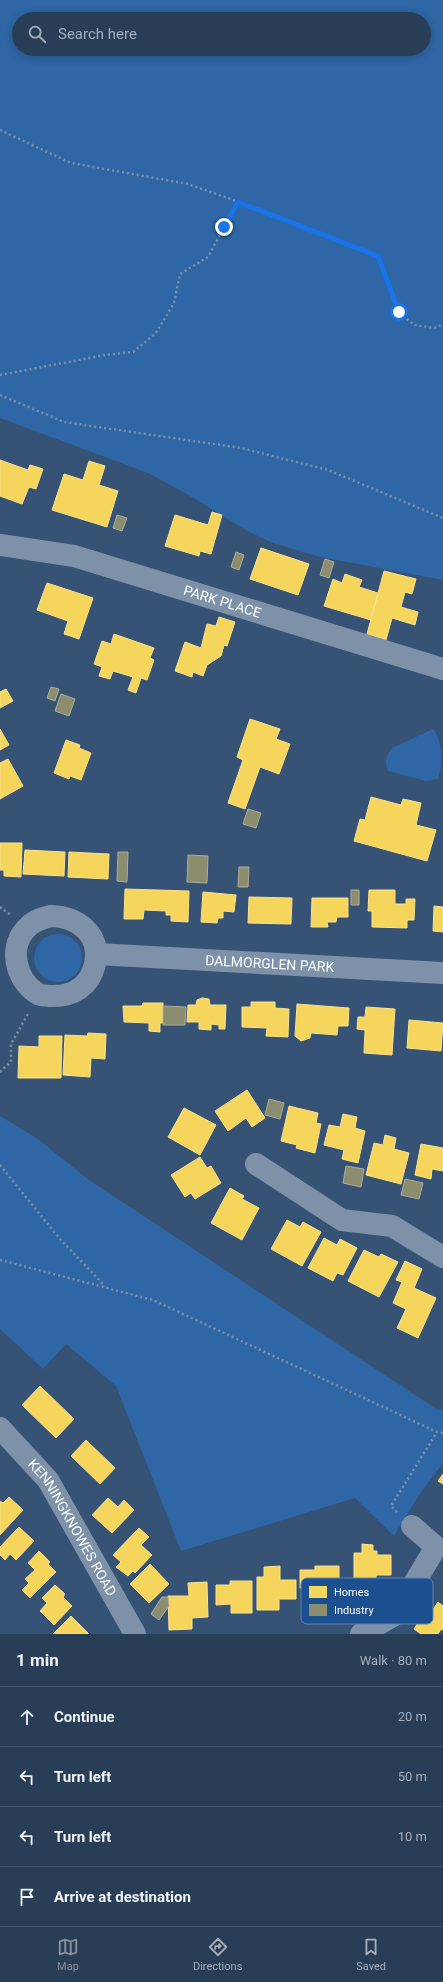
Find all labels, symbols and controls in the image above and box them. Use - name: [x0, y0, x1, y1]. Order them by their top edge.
- search box: [12, 12, 431, 56]
- icon: search: [26, 23, 48, 45]
- text: Search here: [58, 25, 137, 43]
- route end: [215, 218, 233, 236]
- route start: [390, 303, 408, 321]
- street label: PARK PLACE: [181, 582, 263, 621]
- street label: DALMORGLEN PARK: [205, 952, 335, 975]
- street label: KENNINGKNOWES ROAD: [25, 1456, 120, 1599]
- legend: [301, 1578, 433, 1624]
- text: Homes: [334, 1586, 370, 1599]
- text: Industry: [334, 1604, 374, 1617]
- text: 1 min: [16, 1650, 59, 1670]
- text: Walk · 80 m: [360, 1653, 427, 1668]
- icon: ahead: [16, 1706, 38, 1728]
- text: Continue: [54, 1708, 115, 1726]
- text: 20 m: [398, 1709, 427, 1724]
- icon: left: [16, 1766, 38, 1788]
- text: Turn left: [54, 1768, 111, 1786]
- text: 50 m: [398, 1769, 427, 1784]
- icon: left: [16, 1826, 38, 1848]
- text: Turn left: [54, 1828, 111, 1846]
- text: 10 m: [398, 1829, 427, 1844]
- icon: arrive: [16, 1886, 38, 1908]
- text: Arrive at destination: [54, 1888, 191, 1906]
- tab: Map: [57, 1936, 79, 1973]
- tab: Directions: [193, 1936, 242, 1973]
- tab: Saved: [356, 1936, 386, 1973]

